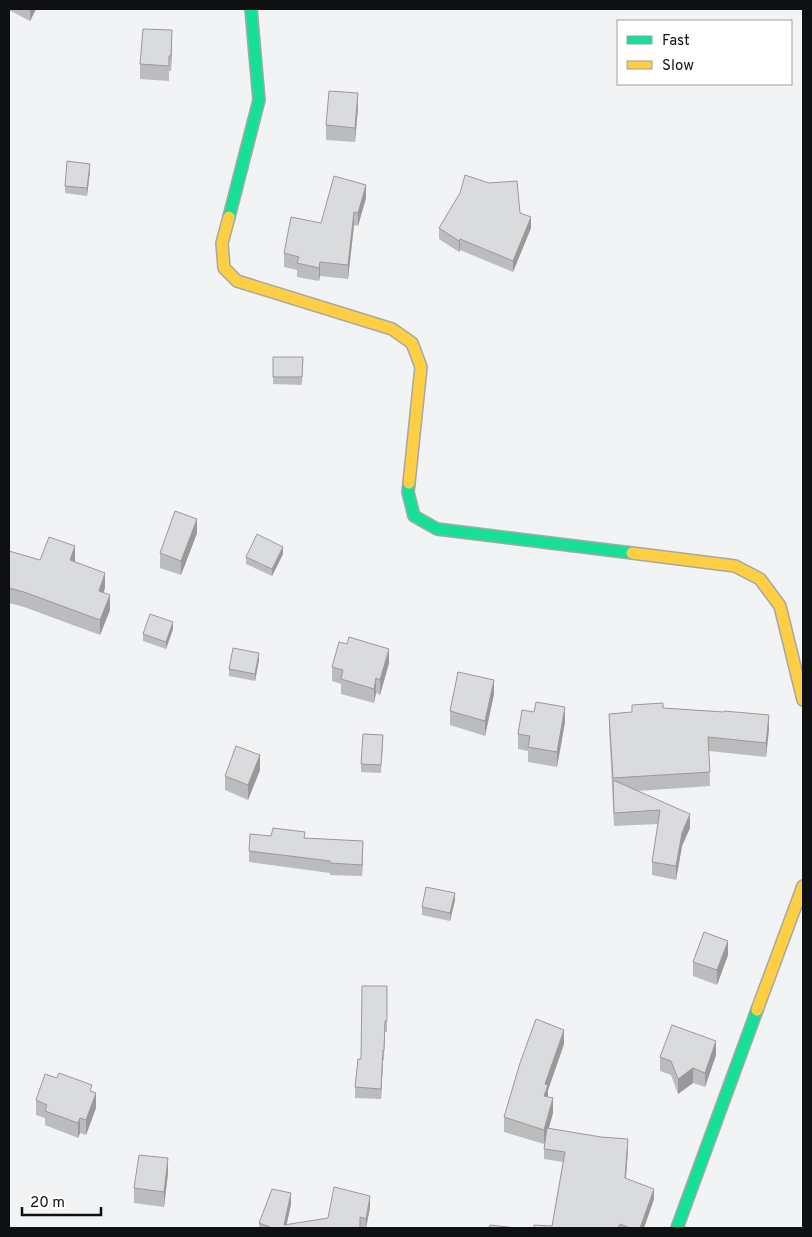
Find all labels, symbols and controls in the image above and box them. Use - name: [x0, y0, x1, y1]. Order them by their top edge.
- legend: [617, 20, 792, 85]
- text: Fast: [662, 32, 690, 51]
- text: Slow: [662, 57, 694, 76]
- scale bar: [22, 1184, 101, 1216]
- text: 20 m: [30, 1194, 65, 1213]

